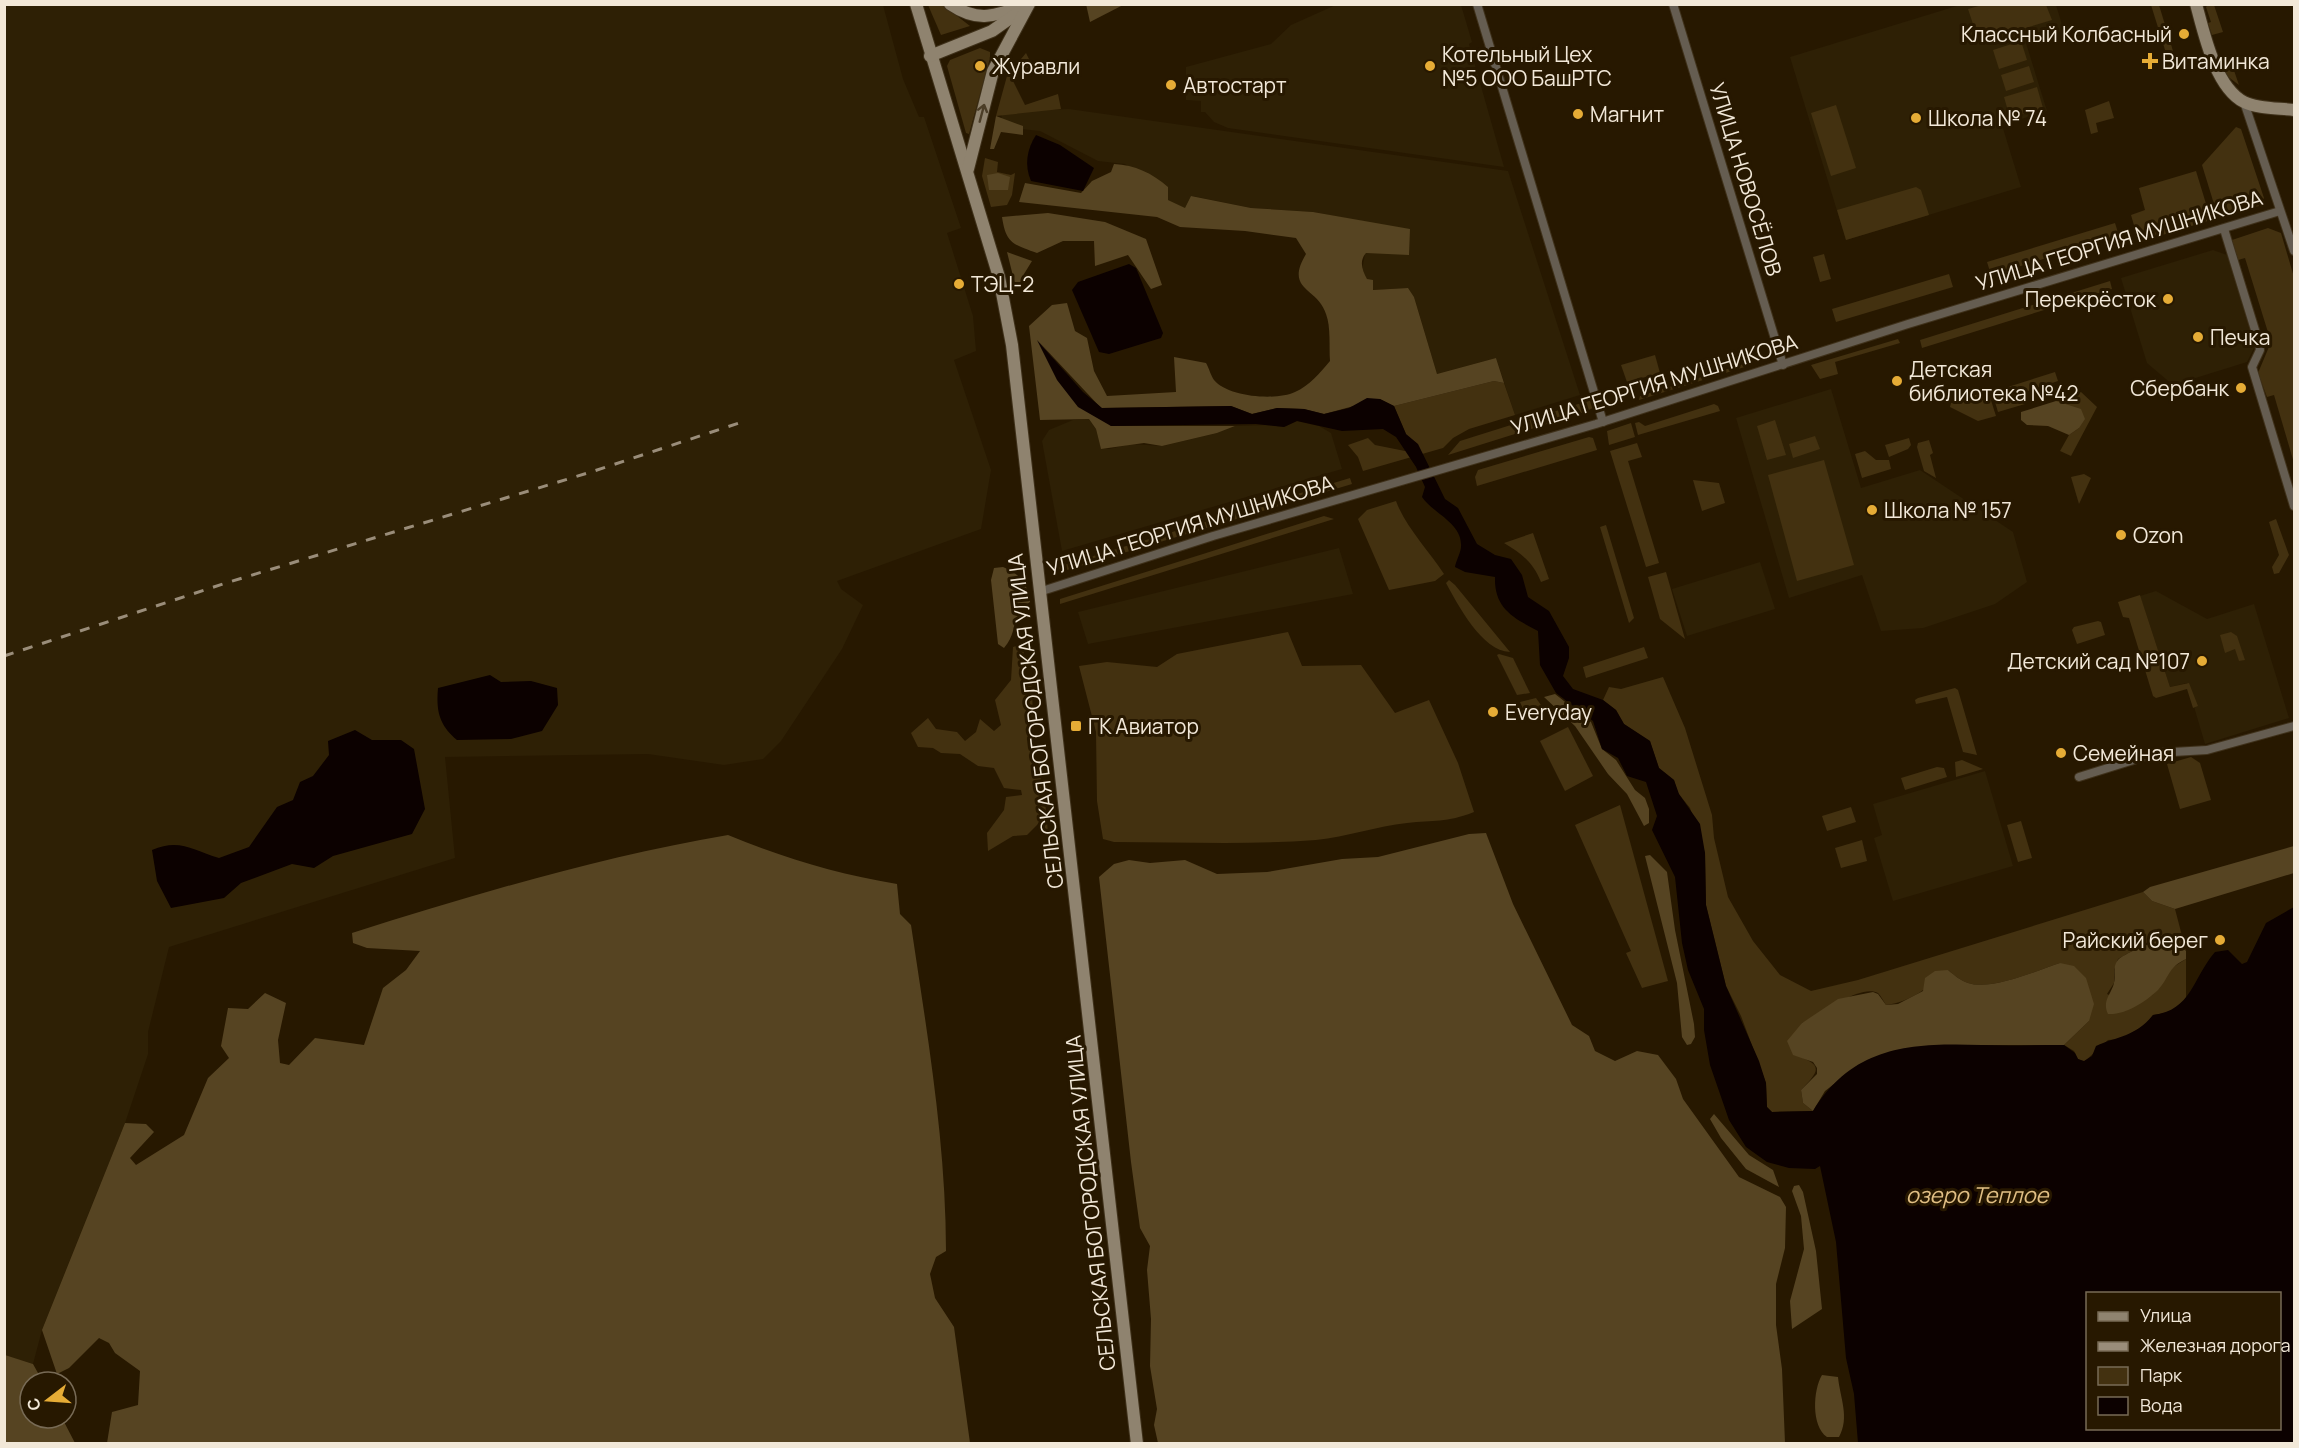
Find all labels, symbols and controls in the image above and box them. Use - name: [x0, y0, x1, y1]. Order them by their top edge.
- place label: Классный Колбасный: [1961, 20, 2172, 48]
- marker: Классный Колбасный: [2177, 27, 2191, 41]
- place label: Котельный Цех №5 ООО БашРТС: [1442, 40, 1612, 92]
- place label: Витаминка: [2162, 47, 2270, 75]
- place label: Журавли: [992, 52, 1080, 80]
- marker: Витаминка: [2143, 54, 2157, 68]
- marker: Журавли: [973, 59, 987, 73]
- marker: Котельный Цех №5 ООО БашРТС: [1423, 59, 1437, 73]
- place label: Автостарт: [1183, 71, 1287, 99]
- marker: Автостарт: [1164, 78, 1178, 92]
- street label: УЛИЦА НОВОСЁЛОВ: [1703, 79, 1789, 279]
- place label: Магнит: [1590, 100, 1664, 128]
- one-way arrow: [977, 104, 988, 123]
- place label: Школа № 74: [1928, 104, 2047, 132]
- marker: Магнит: [1571, 107, 1585, 121]
- marker: Школа № 74: [1909, 111, 1923, 125]
- street label: УЛИЦА ГЕОРГИЯ МУШНИКОВА: [1972, 183, 2266, 297]
- place label: ТЭЦ-2: [971, 270, 1034, 298]
- marker: ТЭЦ-2: [952, 277, 966, 291]
- place label: Перекрёсток: [2025, 285, 2157, 313]
- marker: Перекрёсток: [2161, 292, 2175, 306]
- place label: Печка: [2210, 323, 2270, 351]
- street label: УЛИЦА ГЕОРГИЯ МУШНИКОВА: [1507, 327, 1801, 441]
- marker: Печка: [2191, 330, 2205, 344]
- place label: Детская библиотека №42: [1909, 355, 2078, 407]
- marker: Детская библиотека №42: [1890, 374, 1904, 388]
- place label: Сбербанк: [2130, 374, 2230, 402]
- marker: Сбербанк: [2234, 381, 2248, 395]
- street label: УЛИЦА ГЕОРГИЯ МУШНИКОВА: [1043, 468, 1337, 582]
- place label: Школа № 157: [1884, 496, 2012, 524]
- marker: Школа № 157: [1865, 503, 1879, 517]
- place label: Ozon: [2133, 521, 2183, 549]
- marker: Ozon: [2114, 528, 2128, 542]
- street label: СЕЛЬСКАЯ БОГОРОДСКАЯ УЛИЦА: [1001, 552, 1069, 890]
- place label: Детский сад №107: [2007, 647, 2190, 675]
- marker: Детский сад №107: [2195, 654, 2209, 668]
- place label: Everyday: [1505, 698, 1592, 726]
- marker: Everyday: [1486, 705, 1500, 719]
- place label: ГК Авиатор: [1088, 712, 1199, 740]
- marker: ГК Авиатор: [1069, 719, 1083, 733]
- place label: Семейная: [2073, 739, 2174, 767]
- marker: Семейная: [2054, 746, 2068, 760]
- place label: Райский берег: [2063, 926, 2208, 954]
- marker: Райский берег: [2213, 933, 2227, 947]
- street label: СЕЛЬСКАЯ БОГОРОДСКАЯ УЛИЦА: [1058, 1034, 1122, 1372]
- water label: озеро Теплое: [1906, 1180, 2049, 1210]
- legend: [2086, 1292, 2281, 1430]
- text: Улица: [2140, 1303, 2192, 1327]
- text: Железная дорога: [2140, 1333, 2291, 1357]
- text: Парк: [2140, 1363, 2183, 1387]
- north arrow: [18, 1370, 78, 1430]
- text: Вода: [2140, 1393, 2182, 1417]
- text: С: [21, 1395, 46, 1413]

